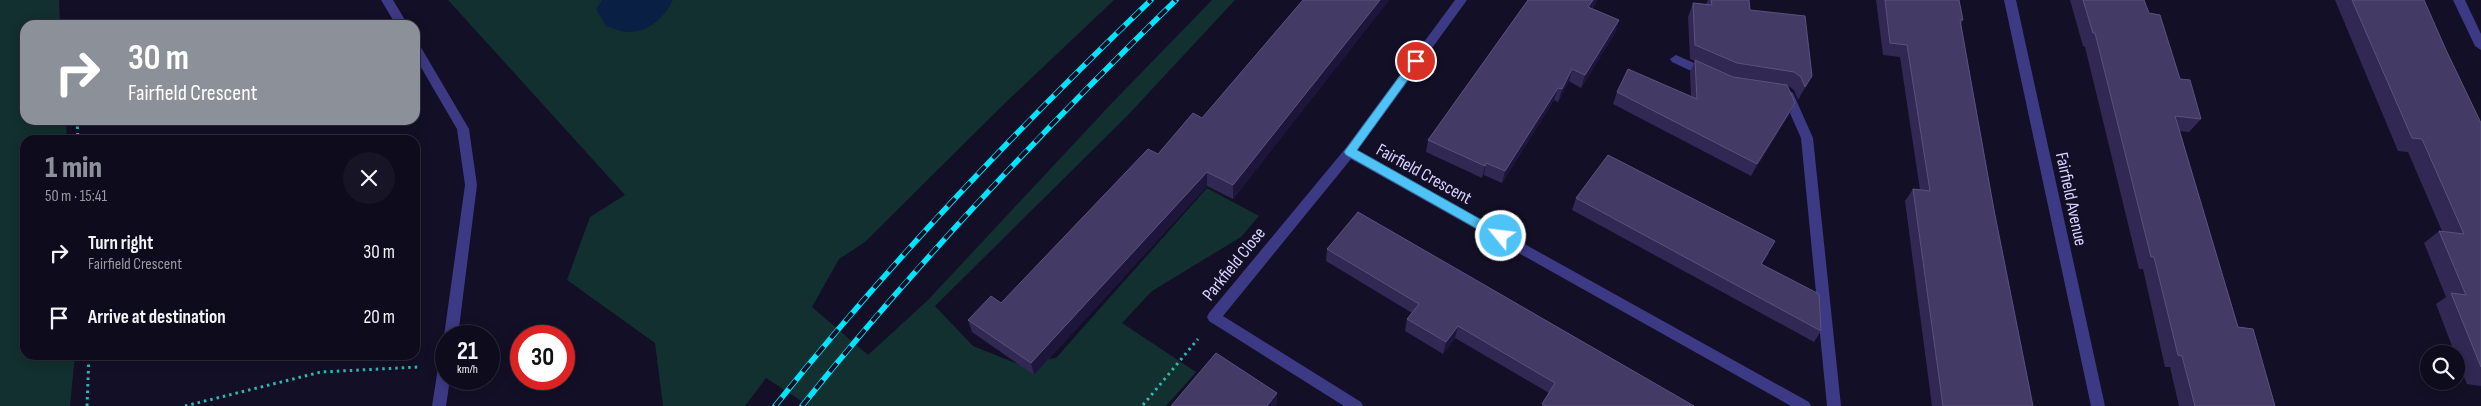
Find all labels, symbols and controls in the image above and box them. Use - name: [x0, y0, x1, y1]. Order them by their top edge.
- text: 30 m: [128, 37, 189, 80]
- icon: right: [45, 40, 110, 105]
- pin: [1395, 40, 1437, 82]
- icon: arrive: [1402, 47, 1430, 75]
- text: Fairfield Crescent: [128, 80, 257, 107]
- street label: Fairfield Crescent: [1373, 139, 1476, 209]
- text: 1 min: [45, 150, 102, 186]
- street label: Fairfield Avenue: [2051, 150, 2091, 248]
- button: close: [343, 152, 395, 204]
- text: 50 m · 15:41: [45, 187, 107, 206]
- position arrow: [1474, 209, 1526, 261]
- street label: Parkfield Close: [1198, 223, 1270, 305]
- text: Turn right: [88, 232, 153, 255]
- icon: right: [45, 239, 73, 267]
- text: 30 m: [363, 241, 395, 264]
- text: Fairfield Crescent: [88, 255, 182, 274]
- icon: arrive: [45, 304, 73, 332]
- text: Arrive at destination: [88, 306, 226, 329]
- text: 20 m: [363, 306, 395, 329]
- speed limit sign: 30: [510, 325, 575, 390]
- text: 21: [457, 336, 478, 367]
- map controls: [2420, 345, 2465, 390]
- button: search: [2420, 345, 2465, 390]
- text: km/h: [457, 362, 478, 377]

